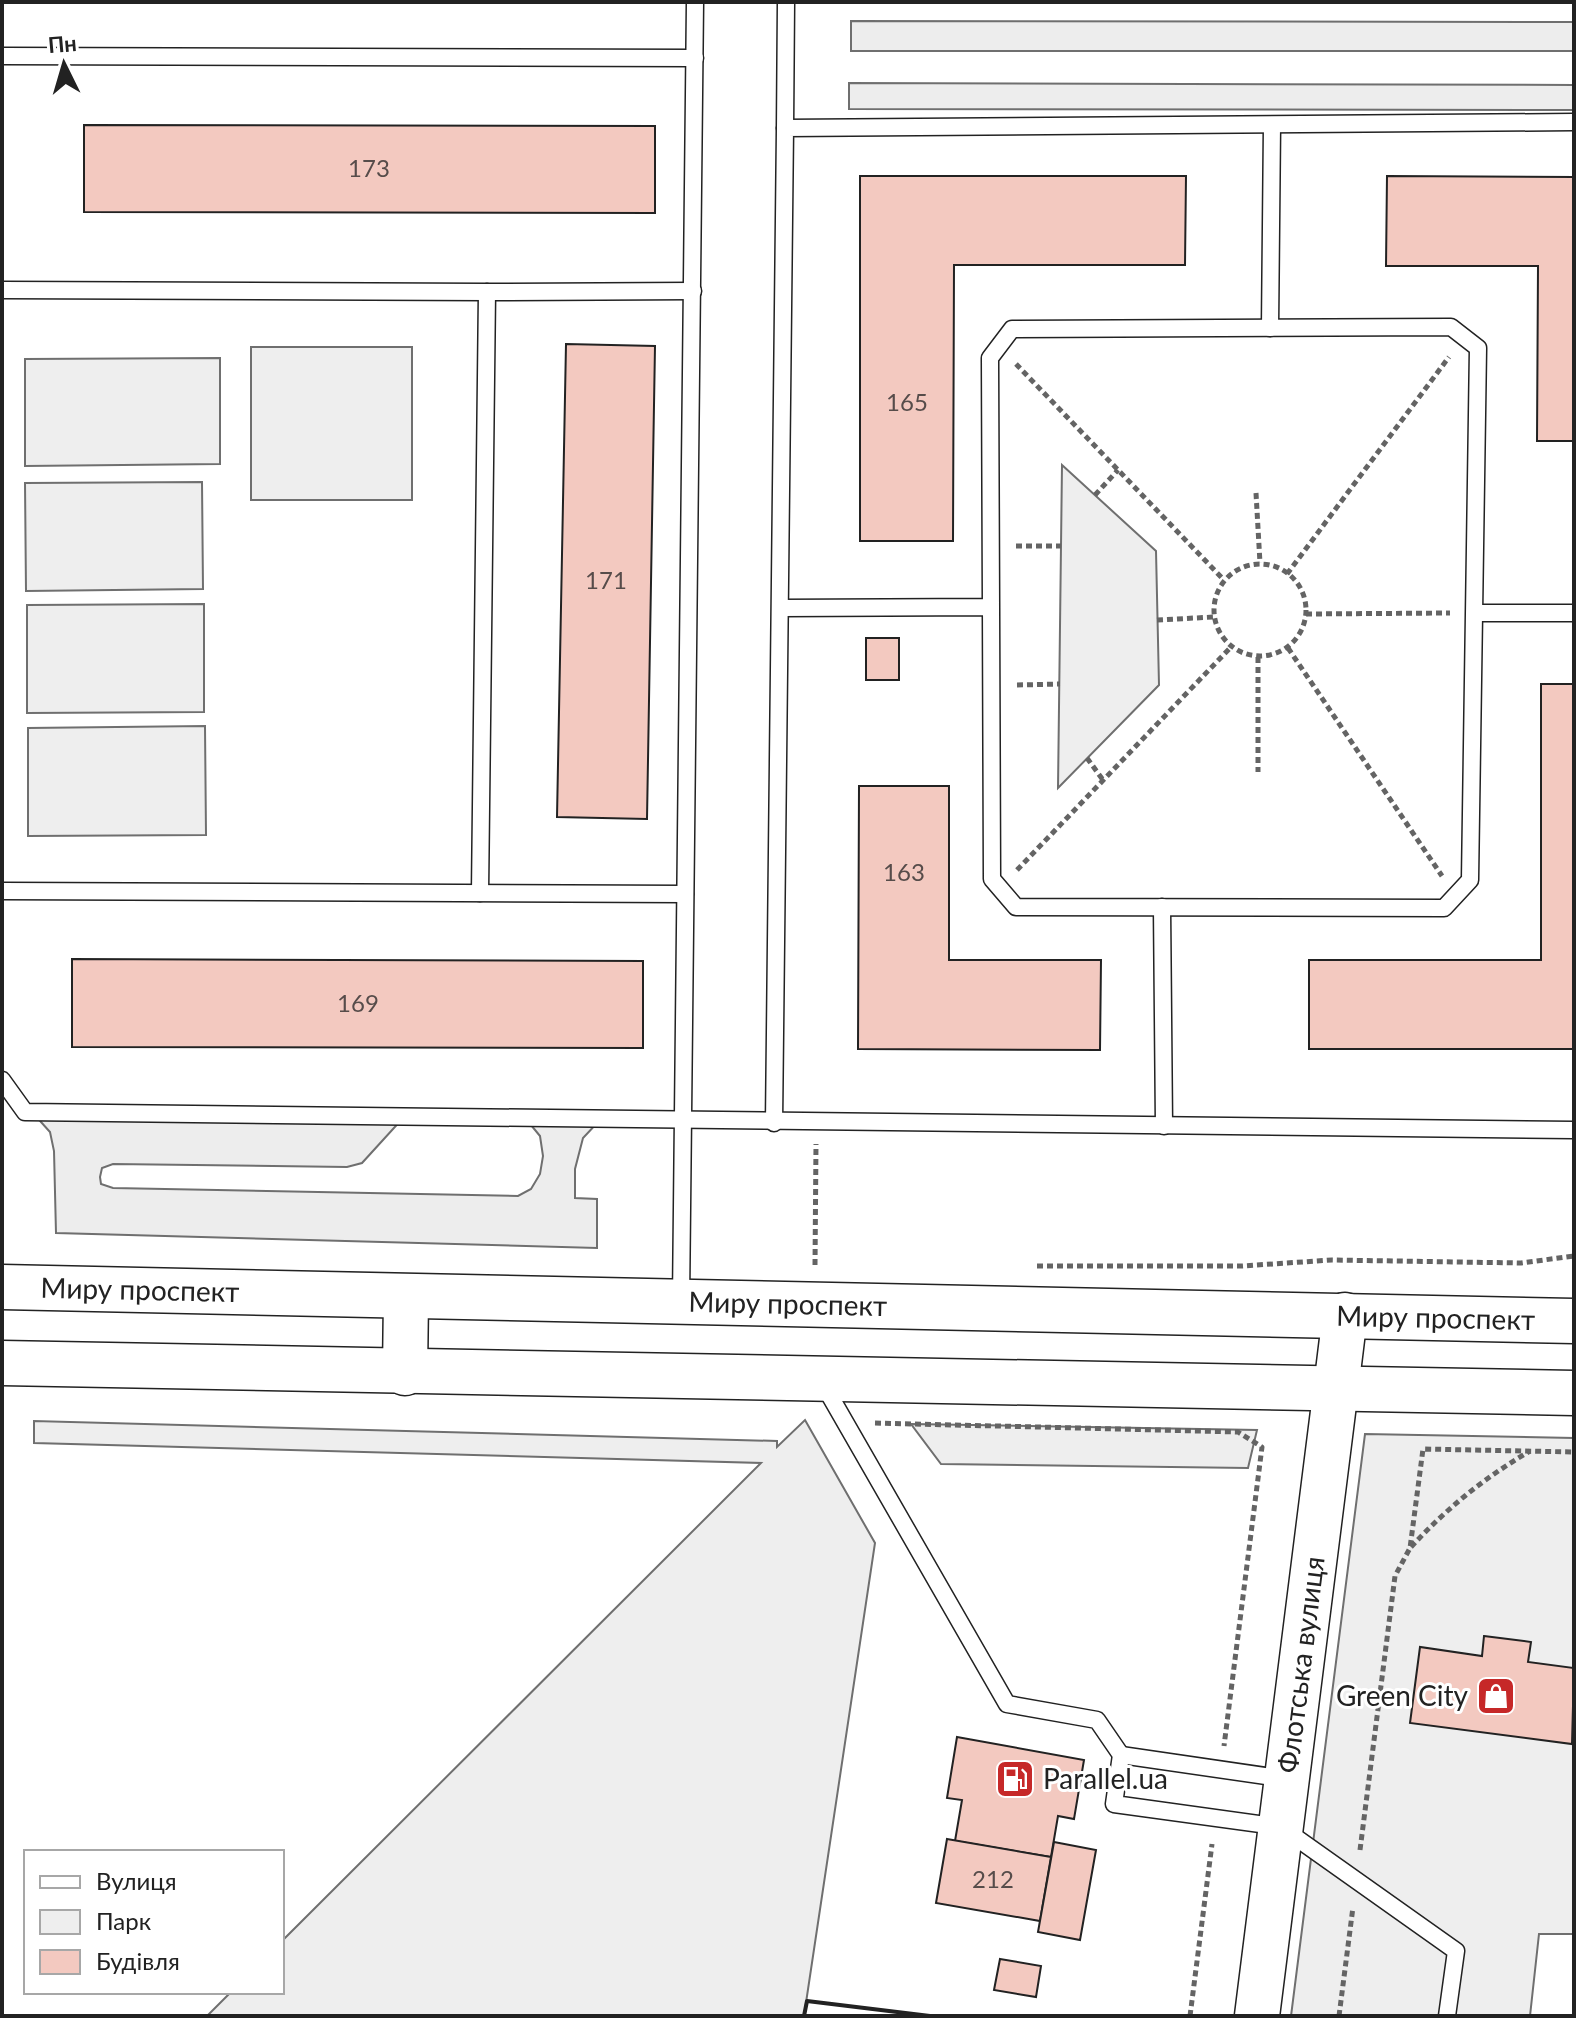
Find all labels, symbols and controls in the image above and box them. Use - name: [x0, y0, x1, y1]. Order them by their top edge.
- north arrow: [24, 24, 104, 104]
- text: Пн: [47, 29, 78, 58]
- house number: 173: [348, 153, 390, 182]
- house number: 165: [886, 387, 928, 416]
- house number: 171: [585, 565, 627, 594]
- house number: 163: [883, 857, 925, 886]
- house number: 169: [337, 988, 379, 1017]
- street label: Миру проспект: [40, 1270, 240, 1308]
- street label: Миру проспект: [688, 1284, 888, 1322]
- street label: Миру проспект: [1336, 1298, 1535, 1336]
- street label: Флотська вулиця: [1270, 1554, 1331, 1775]
- shop icon: Green City: [1475, 1675, 1517, 1717]
- place label: Green City: [1336, 1678, 1469, 1712]
- fuel station icon: Parallel.ua: [994, 1758, 1036, 1800]
- place label: Parallel.ua: [1043, 1761, 1168, 1795]
- legend: [24, 1850, 284, 1994]
- house number: 212: [972, 1864, 1014, 1893]
- text: Вулиця: [96, 1866, 177, 1895]
- text: Парк: [96, 1906, 152, 1935]
- text: Будівля: [96, 1946, 180, 1975]

